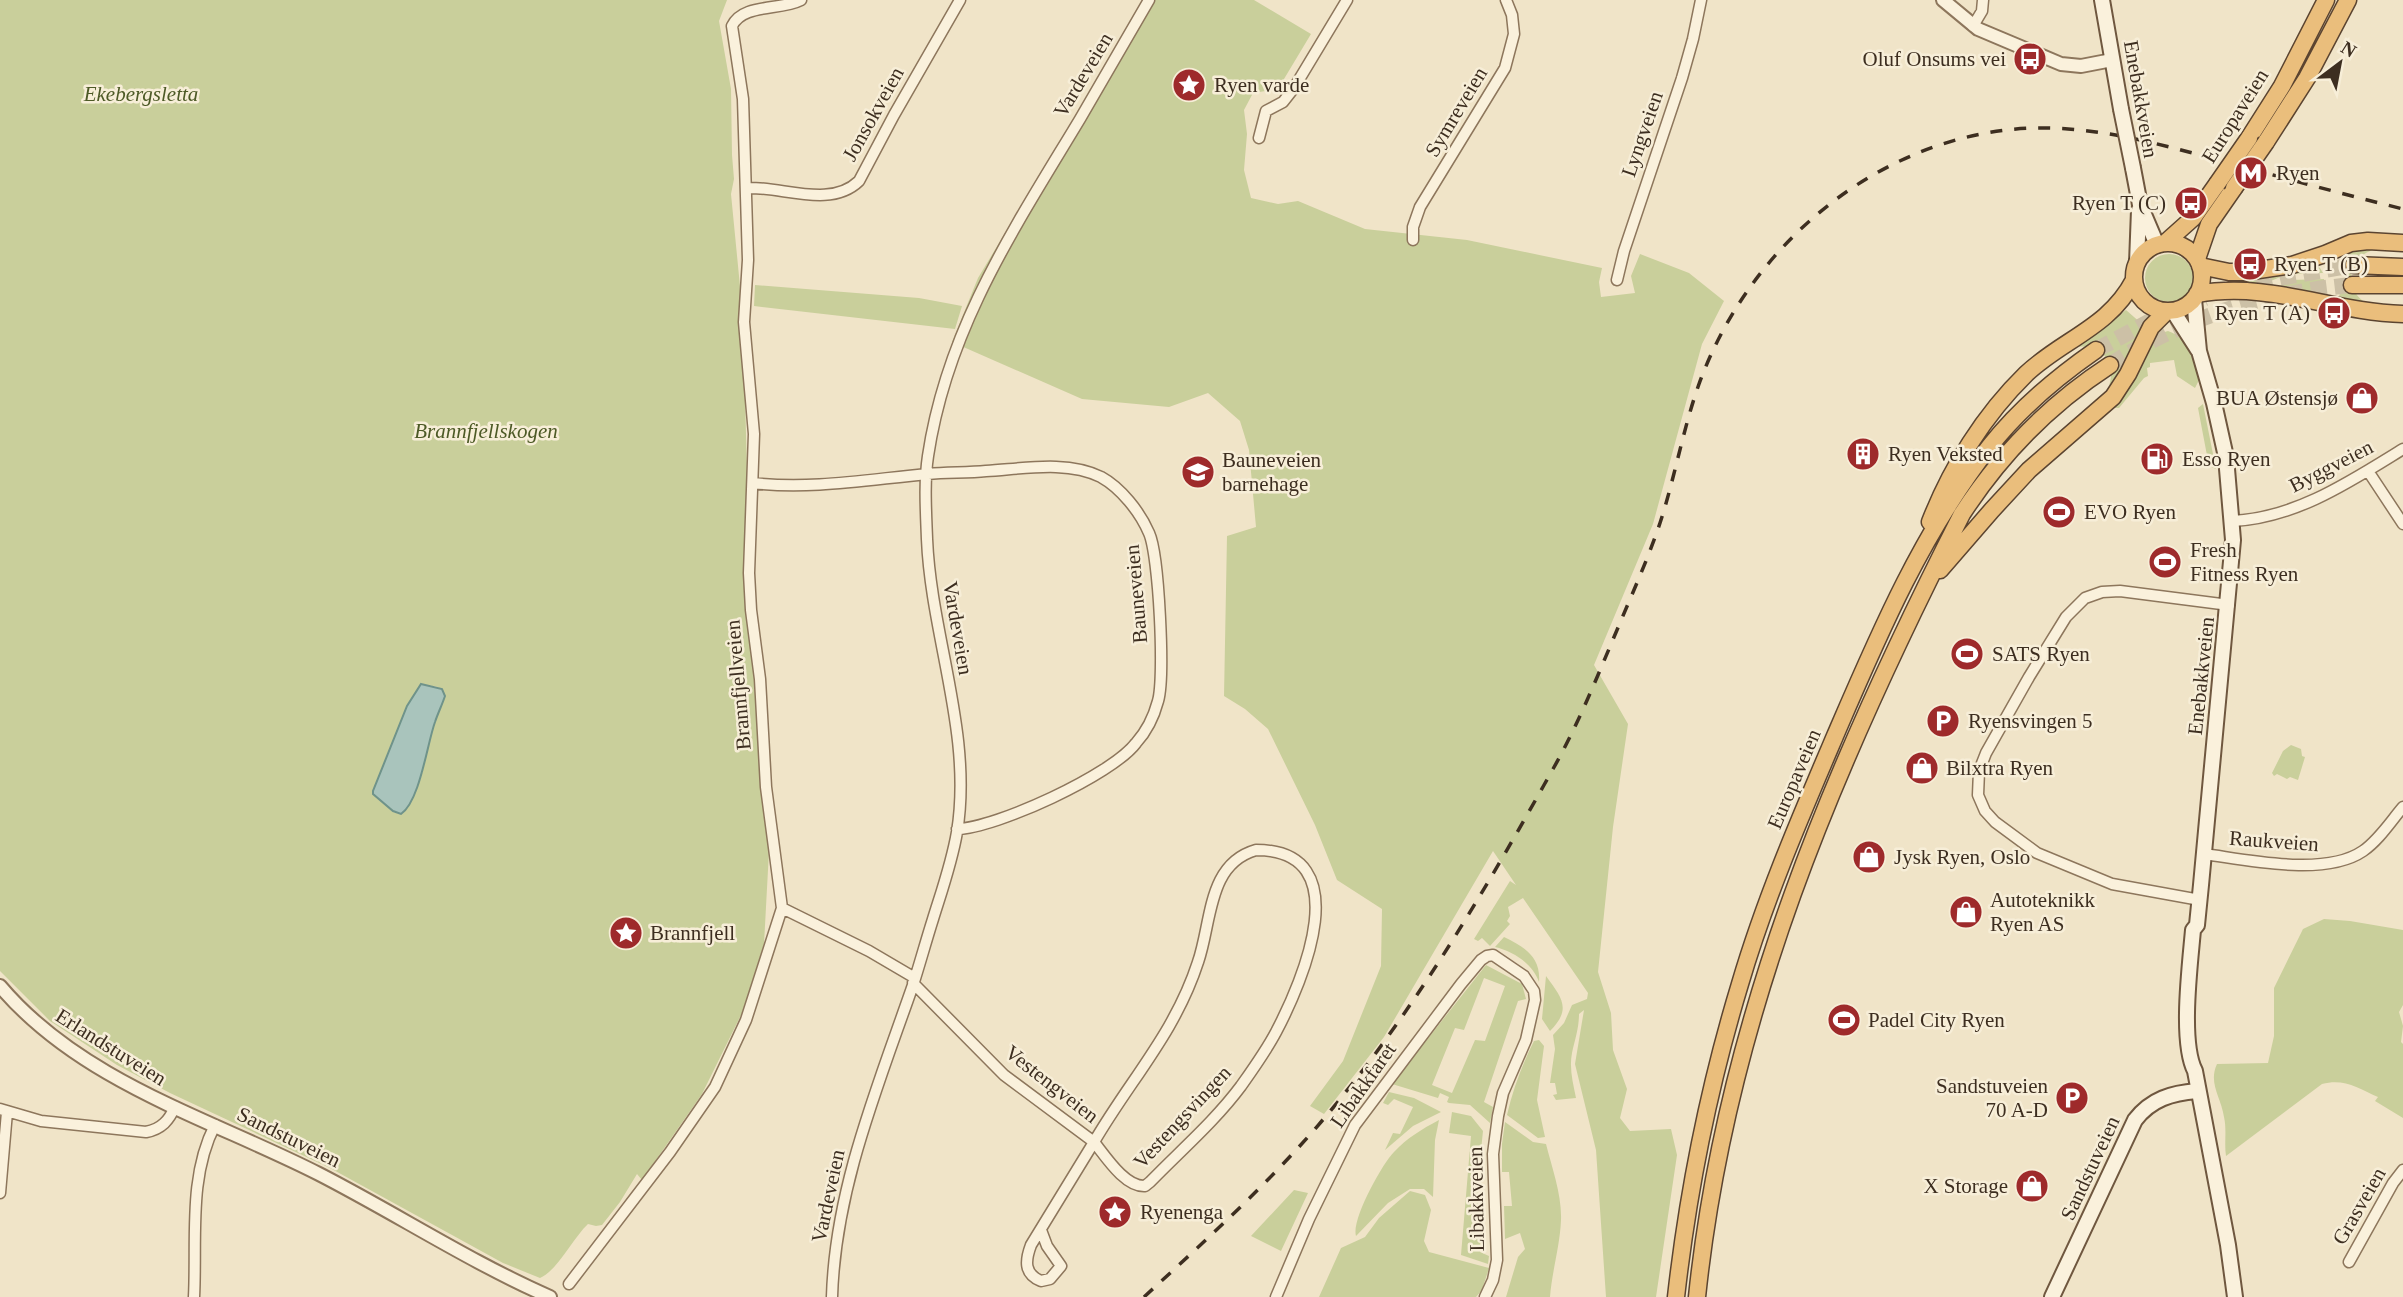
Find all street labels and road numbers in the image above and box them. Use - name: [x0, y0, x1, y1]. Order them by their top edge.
- street label: Vardeveien: [1048, 28, 1118, 122]
- street label: Enebakkveien: [2119, 38, 2163, 160]
- street label: Jonsokveien: [837, 62, 909, 165]
- street label: Symreveien: [1420, 62, 1492, 161]
- street label: Europaveien: [2197, 64, 2274, 167]
- street label: Lyngveien: [1616, 88, 1668, 180]
- street label: Byggveien: [2285, 434, 2377, 497]
- street label: Bauneveien: [1120, 543, 1152, 644]
- street label: Vardeveien: [938, 579, 978, 677]
- street label: Enebakkveien: [2183, 615, 2219, 736]
- street label: Brannfjellveien: [720, 618, 756, 751]
- street label: Europaveien: [1762, 725, 1826, 833]
- street label: Raukveien: [2228, 826, 2320, 856]
- street label: Erlandstuveien: [51, 1003, 171, 1091]
- street label: Libakkfaret: [1325, 1038, 1401, 1132]
- street label: Vestengveien: [1000, 1040, 1104, 1128]
- street label: Vestengsvingen: [1128, 1060, 1236, 1173]
- street label: Sandstuveien: [233, 1102, 345, 1173]
- street label: Sandstuveien: [2055, 1112, 2125, 1224]
- street label: Libakkveien: [1463, 1146, 1489, 1252]
- street label: Vardeveien: [806, 1147, 850, 1245]
- street label: Grasveien: [2327, 1163, 2391, 1249]

